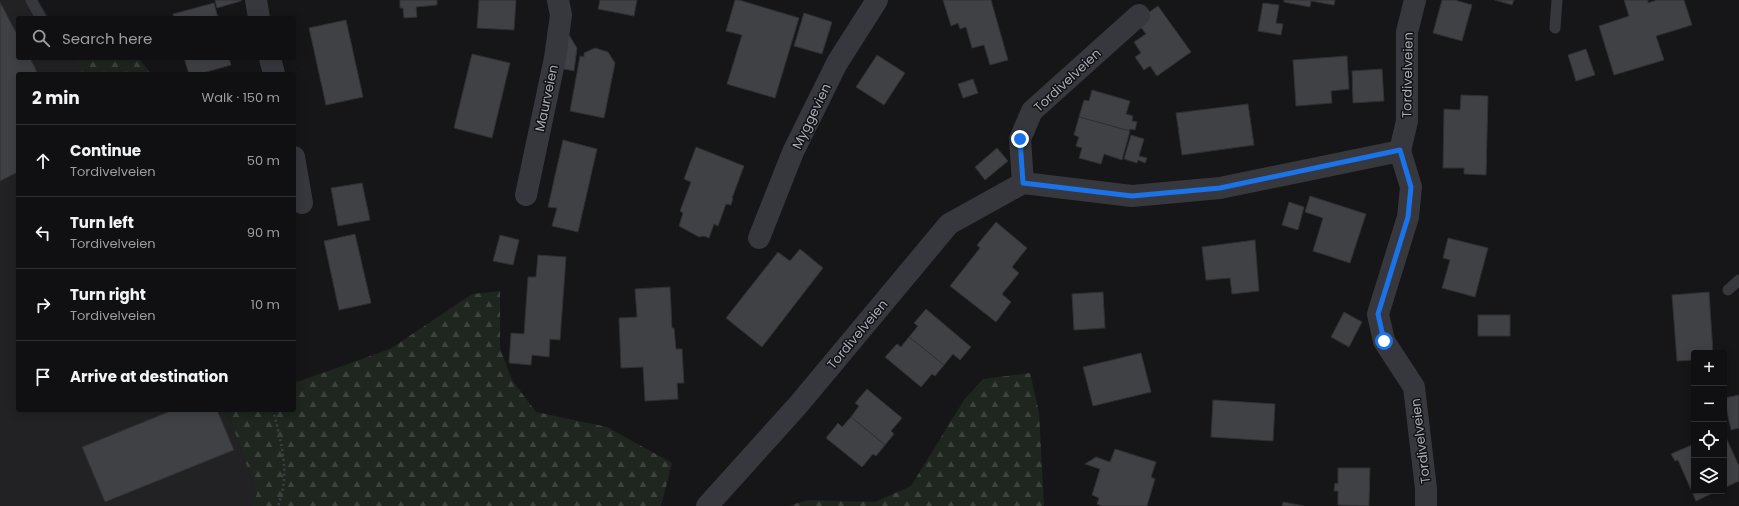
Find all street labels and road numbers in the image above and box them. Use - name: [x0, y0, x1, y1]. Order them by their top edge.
- street label: Tordivelveien: [1397, 32, 1418, 118]
- street label: Tordivelveien: [1030, 44, 1105, 117]
- street label: Maurveien: [530, 63, 563, 133]
- street label: Myggevien: [787, 80, 836, 152]
- street label: Tordivelveien: [823, 295, 892, 373]
- street label: Tordivelveien: [1406, 397, 1435, 485]

